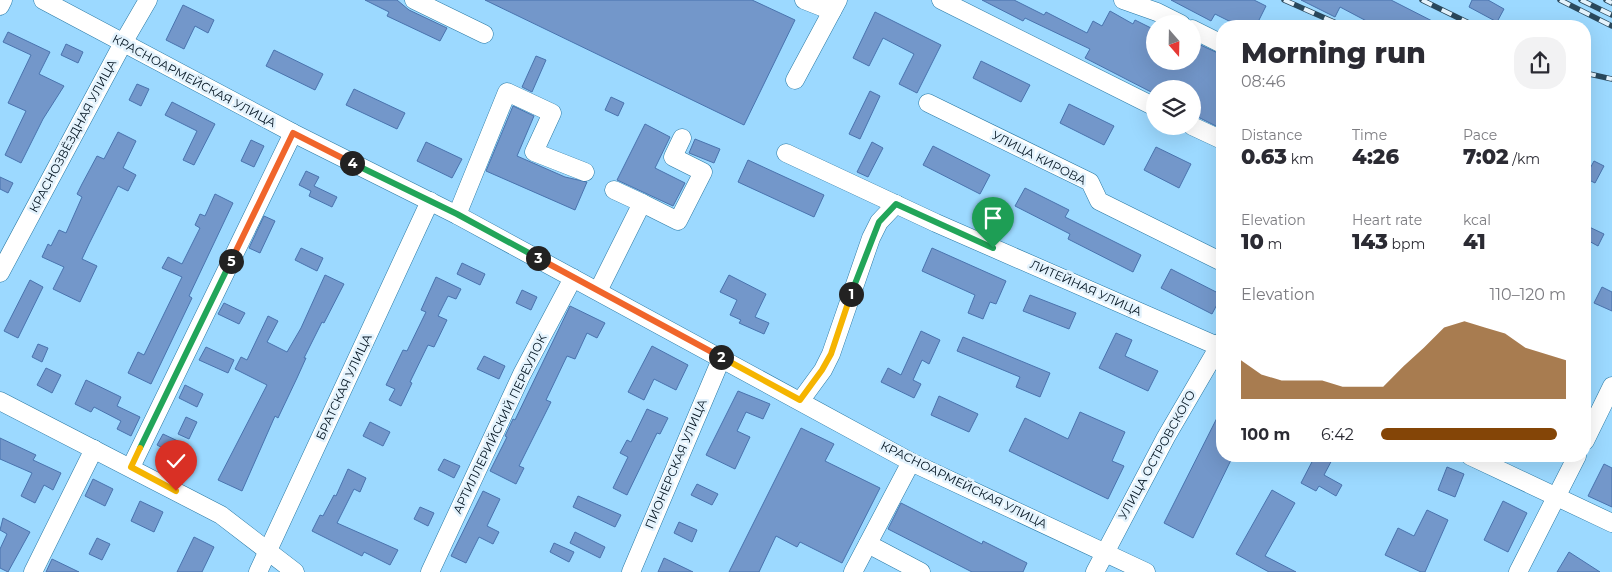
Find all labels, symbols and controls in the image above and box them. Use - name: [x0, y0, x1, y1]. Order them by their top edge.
- north arrow: [1146, 15, 1201, 70]
- map controls: [1146, 15, 1201, 135]
- street label: КРАСНОАРМЕЙСКАЯ УЛИЦА: [110, 31, 279, 130]
- text: Morning run: [1241, 36, 1426, 70]
- button: share: [1514, 37, 1566, 89]
- street label: КРАСНОЗВЁЗДНАЯ УЛИЦА: [26, 57, 119, 215]
- text: 08:46: [1241, 72, 1286, 91]
- button: layers: [1146, 80, 1201, 135]
- text: Distance: [1241, 126, 1303, 144]
- text: Time: [1352, 126, 1387, 144]
- text: Pace: [1463, 126, 1497, 144]
- street label: УЛИЦА КИРОВА: [990, 127, 1089, 188]
- text: 0.63: [1241, 144, 1287, 169]
- text: 4:26: [1352, 144, 1399, 169]
- text: 7:02: [1463, 144, 1509, 169]
- pin: 4: [340, 150, 364, 176]
- text: km: [1287, 150, 1314, 168]
- text: /km: [1509, 150, 1540, 168]
- text: 4: [348, 154, 357, 172]
- pin: [972, 197, 1014, 248]
- icon: arrive: [979, 204, 1007, 232]
- text: Elevation: [1241, 211, 1306, 229]
- text: Heart rate: [1352, 211, 1422, 229]
- text: kcal: [1463, 211, 1491, 229]
- text: 10: [1241, 229, 1264, 254]
- text: 143: [1352, 229, 1388, 254]
- text: 41: [1463, 229, 1486, 254]
- text: m: [1264, 235, 1282, 253]
- text: bpm: [1388, 235, 1425, 253]
- pin: 3: [526, 246, 550, 270]
- pin: 5: [218, 248, 244, 274]
- text: 3: [534, 249, 543, 267]
- text: 5: [227, 252, 236, 270]
- street label: ЛИТЕЙНАЯ УЛИЦА: [1028, 256, 1144, 319]
- pin: 1: [838, 282, 864, 306]
- text: 1: [849, 285, 854, 303]
- text: Elevation: [1241, 285, 1315, 304]
- text: 110–120 m: [1489, 285, 1566, 304]
- street label: БРАТСКАЯ УЛИЦА: [312, 331, 375, 442]
- street label: АРТИЛЛЕРИЙСКИЙ ПЕРЕУЛОК: [449, 331, 550, 516]
- pin: 2: [708, 344, 734, 370]
- text: 2: [717, 348, 726, 366]
- street label: УЛИЦА ОСТРОВСКОГО: [1115, 388, 1198, 522]
- street label: ПИОНЕРСКАЯ УЛИЦА: [641, 397, 710, 531]
- text: 100 m: [1241, 425, 1290, 444]
- text: 6:42: [1321, 425, 1354, 444]
- street label: КРАСНОАРМЕЙСКАЯ УЛИЦА: [879, 438, 1050, 532]
- pin: [155, 440, 197, 491]
- icon: check: [162, 447, 190, 475]

